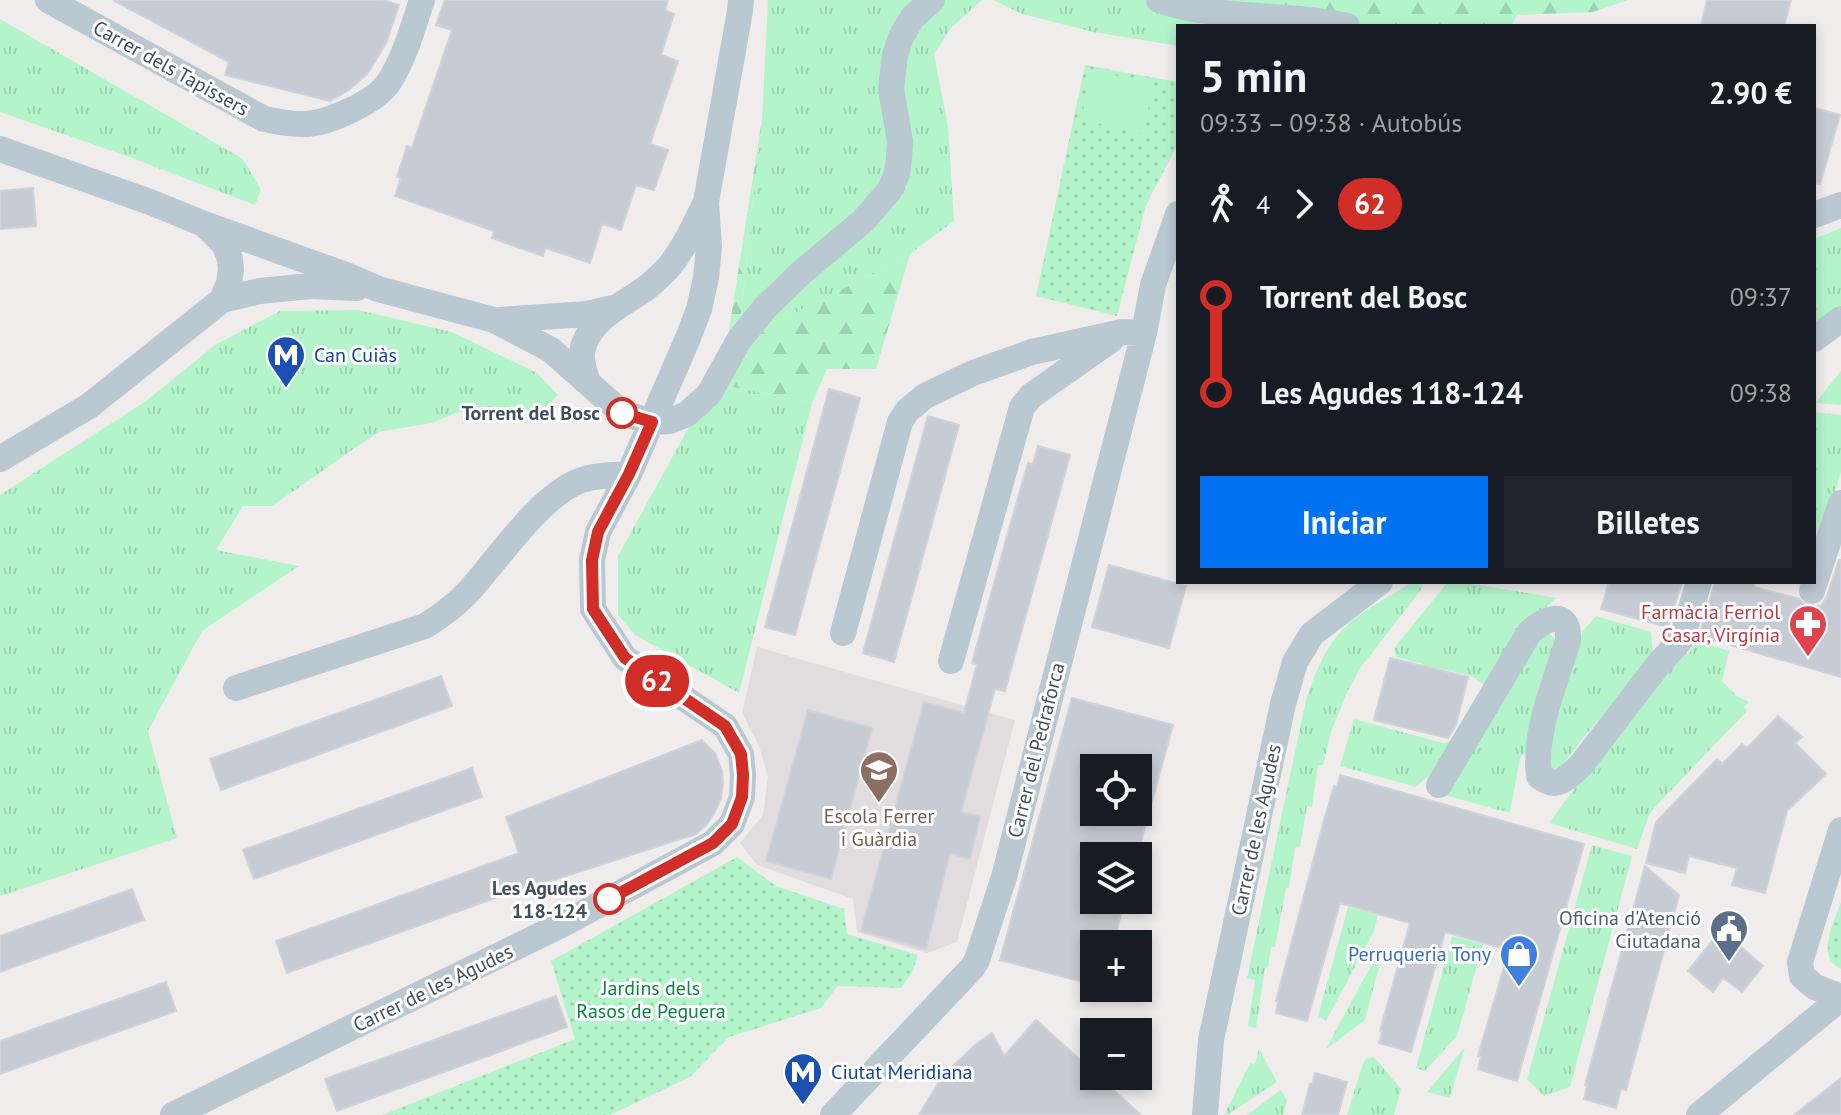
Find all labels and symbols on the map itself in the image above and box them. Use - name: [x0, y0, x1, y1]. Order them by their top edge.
- street label: Carrer dels Tapissers: [89, 14, 253, 122]
- metro station icon: Can Cuiàs: [265, 334, 307, 389]
- place label: Can Cuiàs: [314, 342, 397, 368]
- marker: Torrent del Bosc: [607, 398, 637, 428]
- place label: Torrent del Bosc: [462, 400, 600, 426]
- place label: Farmàcia Ferriol Casar, Virgínia: [1641, 599, 1780, 648]
- pharmacy icon: Farmàcia Ferriol Casar, Virgínia: [1787, 603, 1829, 658]
- line badge: 62: [621, 655, 693, 707]
- street label: Carrer del Pedraforca: [1002, 660, 1070, 840]
- street label: Carrer de les Agudes: [1225, 742, 1287, 918]
- school or university icon: Escola Ferrer i Guàrdia: [858, 749, 900, 804]
- place label: Escola Ferrer i Guàrdia: [824, 803, 934, 852]
- place label: Les Agudes 118-124: [492, 875, 588, 924]
- marker: Les Agudes 118-124: [594, 884, 624, 914]
- place label: Oficina d'Atenció Ciutadana: [1559, 905, 1701, 954]
- public building icon: Oficina d'Atenció Ciutadana: [1708, 908, 1750, 963]
- shop icon: Perruqueria Tony: [1498, 933, 1540, 988]
- street label: Carrer de les Agudes: [349, 938, 517, 1038]
- place label: Perruqueria Tony: [1348, 941, 1492, 967]
- park label: Jardins dels Rasos de Peguera: [576, 975, 726, 1024]
- metro station icon: Ciutat Meridiana: [782, 1051, 824, 1106]
- place label: Ciutat Meridiana: [831, 1059, 972, 1085]

